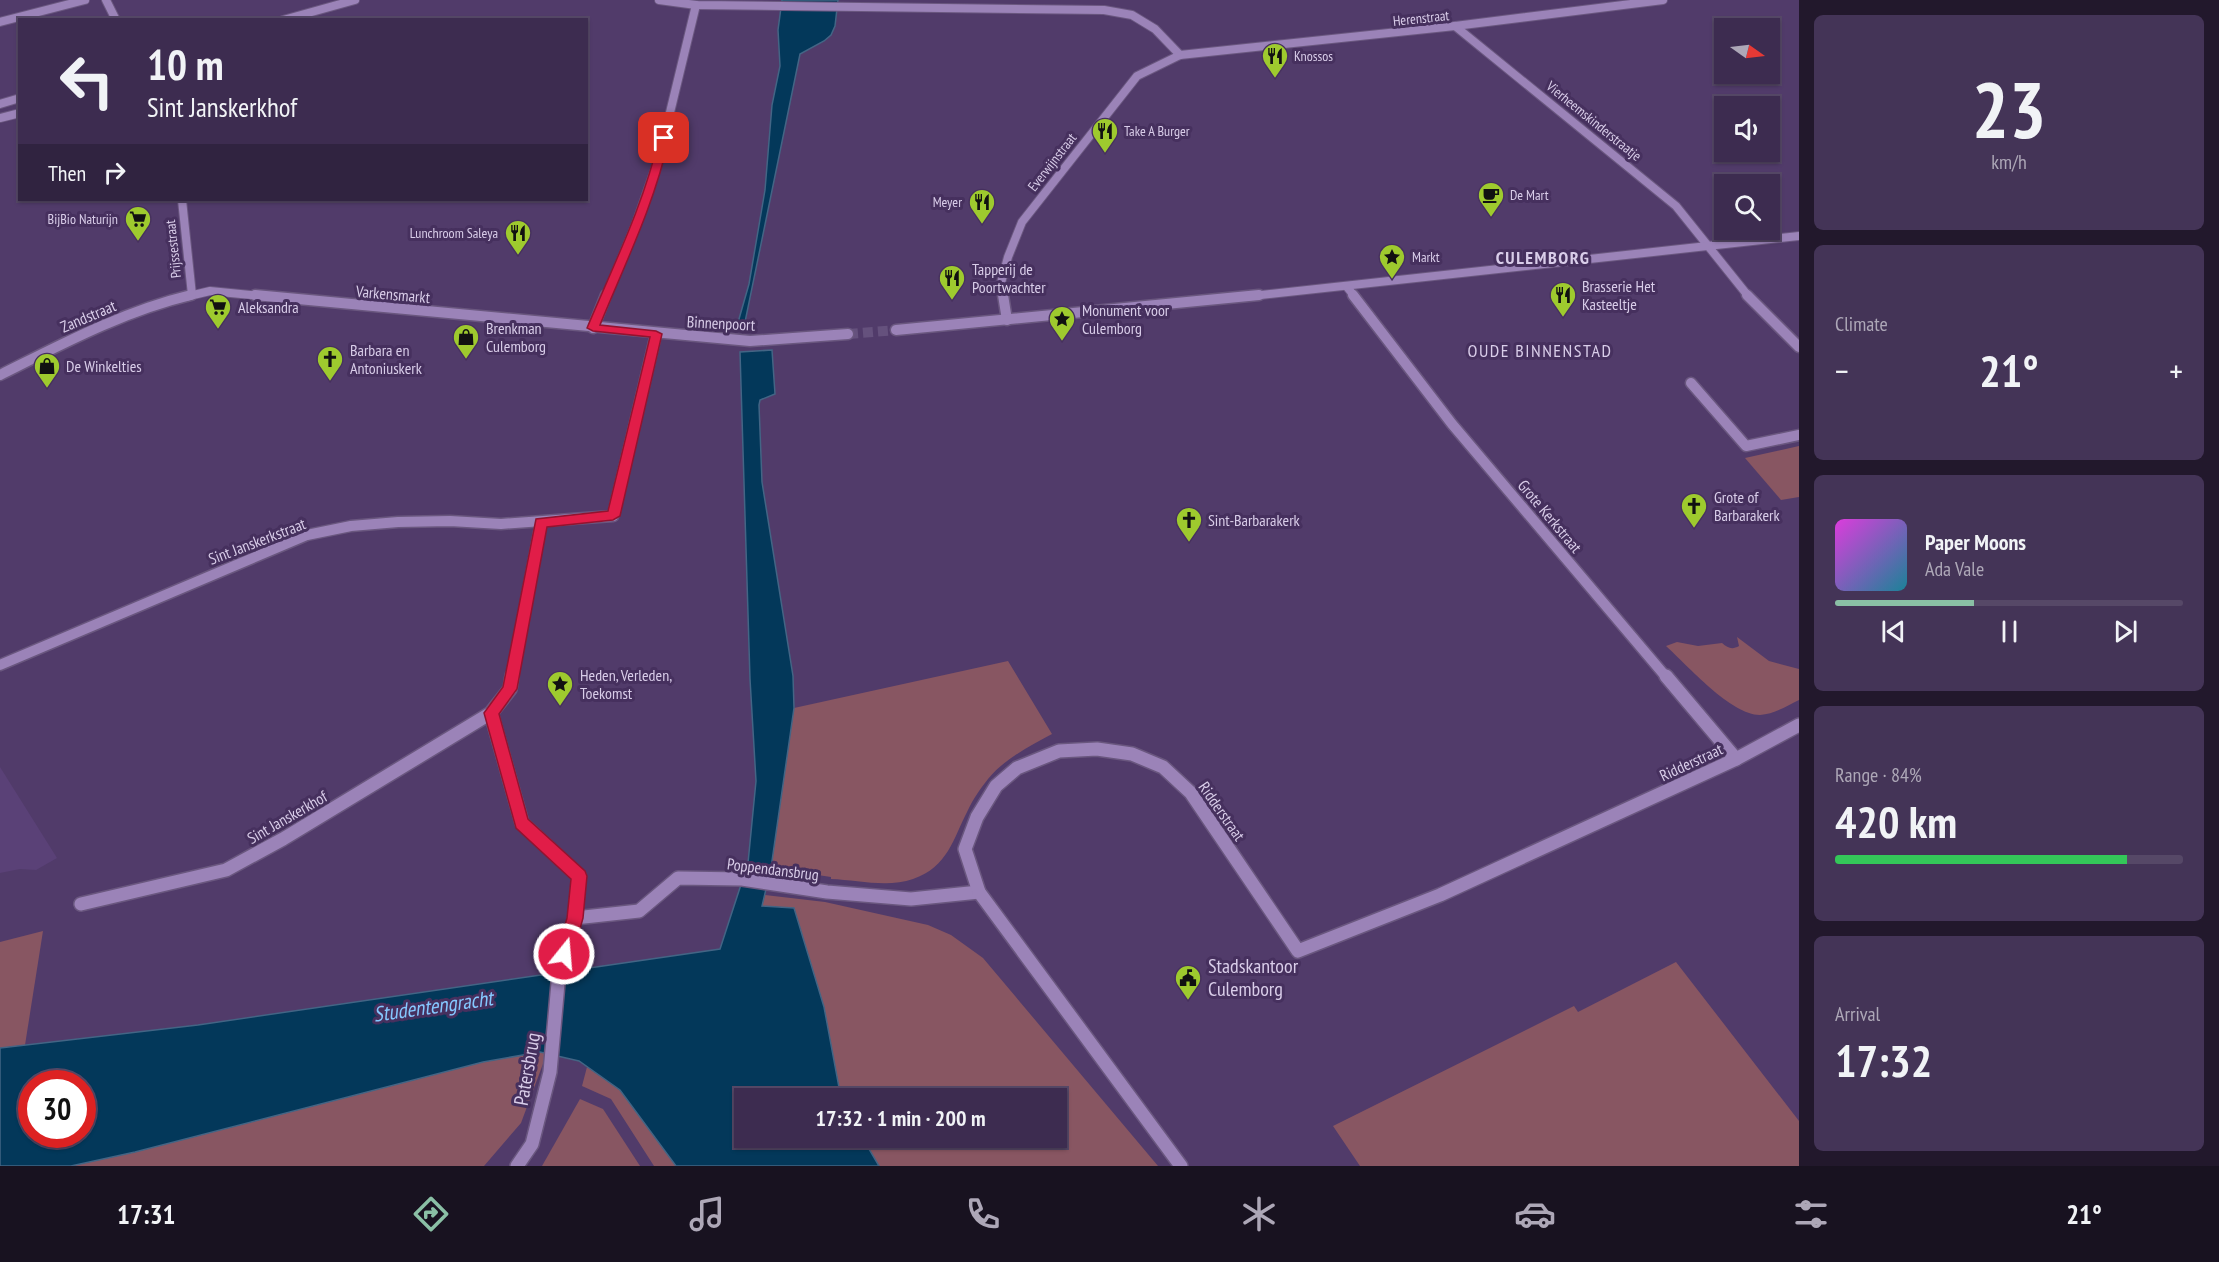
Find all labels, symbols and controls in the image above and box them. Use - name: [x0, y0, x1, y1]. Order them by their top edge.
- street label: Herenstraat: [1392, 6, 1450, 30]
- north arrow: [1714, 18, 1780, 84]
- map controls: [1714, 18, 1780, 240]
- text: 10 m: [147, 37, 224, 92]
- restaurant icon: Knossos: [1260, 41, 1290, 79]
- icon: left: [48, 42, 126, 120]
- place label: Knossos: [1294, 47, 1333, 65]
- text: 23: [1972, 59, 2046, 160]
- street label: Vierheemskinderstraatje: [1542, 77, 1645, 165]
- text: Sint Janskerkhof: [147, 90, 297, 124]
- button: sound: [1714, 96, 1780, 162]
- pin: [638, 112, 689, 163]
- restaurant icon: Take A Burger: [1090, 116, 1120, 154]
- icon: arrive: [647, 121, 680, 154]
- place label: Take A Burger: [1124, 122, 1190, 140]
- street label: Everwijnstraat: [1024, 129, 1080, 195]
- text: km/h: [1991, 149, 2027, 175]
- icon: right: [98, 156, 131, 189]
- text: Then: [48, 159, 86, 187]
- button: search: [1714, 174, 1780, 240]
- cafe icon: De Mart: [1476, 180, 1506, 218]
- place label: De Mart: [1510, 186, 1549, 204]
- restaurant icon: Meyer: [967, 187, 997, 225]
- place label: Meyer: [933, 193, 962, 211]
- supermarket icon: BijBio Naturijn: [123, 204, 153, 242]
- place label: BijBio Naturijn: [48, 210, 118, 228]
- restaurant icon: Lunchroom Saleya: [503, 218, 533, 256]
- street label: Prijssestraat: [161, 219, 185, 279]
- place label: Lunchroom Saleya: [410, 224, 498, 242]
- place icon: Markt: [1377, 242, 1407, 280]
- district label: CULEMBORG: [1496, 246, 1590, 269]
- place label: Markt: [1412, 248, 1440, 266]
- place label: Tapperij de Poortwachter: [972, 259, 1046, 297]
- restaurant icon: Tapperij de Poortwachter: [937, 263, 967, 301]
- place label: Brasserie Het Kasteeltje: [1582, 276, 1656, 314]
- restaurant icon: Brasserie Het Kasteeltje: [1548, 280, 1578, 318]
- street label: Varkensmarkt: [354, 281, 432, 307]
- supermarket icon: Aleksandra: [203, 292, 233, 330]
- street label: Zandstraat: [57, 295, 119, 337]
- place label: Aleksandra: [238, 297, 299, 317]
- place label: Monument voor Culemborg: [1082, 300, 1170, 338]
- place icon: Monument voor Culemborg: [1047, 304, 1077, 342]
- street label: Binnenpoort: [686, 311, 756, 335]
- text: Climate: [1835, 311, 1888, 337]
- place label: Brenkman Culemborg: [486, 318, 546, 356]
- shop icon: Brenkman Culemborg: [451, 322, 481, 360]
- district label: OUDE BINNENSTAD: [1468, 339, 1612, 362]
- place label: Barbara en Antoniuskerk: [350, 340, 423, 378]
- text: 21°: [1979, 341, 2039, 399]
- church icon: Barbara en Antoniuskerk: [315, 344, 345, 382]
- text: −: [1835, 349, 1849, 392]
- text: +: [2169, 349, 2183, 392]
- shop icon: De Winkelties: [32, 351, 62, 389]
- place label: De Winkelties: [66, 356, 142, 376]
- street label: Grote Kerkstraat: [1514, 475, 1587, 557]
- place label: Grote of Barbarakerk: [1714, 487, 1780, 525]
- church icon: Grote of Barbarakerk: [1679, 491, 1709, 529]
- church icon: Sint-Barbarakerk: [1174, 505, 1204, 543]
- place label: Sint-Barbarakerk: [1208, 510, 1301, 530]
- street label: Sint Janskerkstraat: [206, 513, 309, 569]
- text: Paper Moons: [1925, 528, 2026, 556]
- text: Ada Vale: [1925, 556, 1984, 582]
- icon: previous: [1877, 615, 1910, 648]
- icon: pause: [1993, 615, 2026, 648]
- icon: next: [2109, 615, 2142, 648]
- place label: Heden, Verleden, Toekomst: [580, 665, 672, 703]
- place icon: Heden, Verleden, Toekomst: [545, 669, 575, 707]
- street label: Ridderstraat: [1656, 738, 1726, 785]
- text: Range · 84%: [1835, 762, 1922, 788]
- street label: Ridderstraat: [1194, 778, 1250, 845]
- street label: Sint Janskerkhof: [243, 786, 331, 848]
- text: 420 km: [1835, 792, 1957, 850]
- street label: Poppendansbrug: [726, 853, 820, 885]
- position arrow: [532, 922, 596, 986]
- place label: Stadskantoor Culemborg: [1208, 953, 1299, 1002]
- public building icon: Stadskantoor Culemborg: [1173, 963, 1203, 1001]
- water label: Studentengracht: [372, 984, 497, 1028]
- text: Arrival: [1835, 1001, 1880, 1027]
- street label: Patersbrug: [508, 1030, 546, 1108]
- text: 17:32: [1835, 1031, 1932, 1089]
- speed limit sign: 30: [18, 1070, 96, 1148]
- text: 17:32 · 1 min · 200 m: [815, 1104, 986, 1132]
- icon: directions: [410, 1193, 452, 1235]
- icon: music: [686, 1193, 728, 1235]
- icon: phone: [962, 1193, 1004, 1235]
- icon: climate: [1238, 1193, 1280, 1235]
- icon: car: [1514, 1193, 1556, 1235]
- icon: filters: [1790, 1193, 1832, 1235]
- text: 17:31: [117, 1197, 175, 1231]
- text: 21°: [2066, 1197, 2102, 1231]

